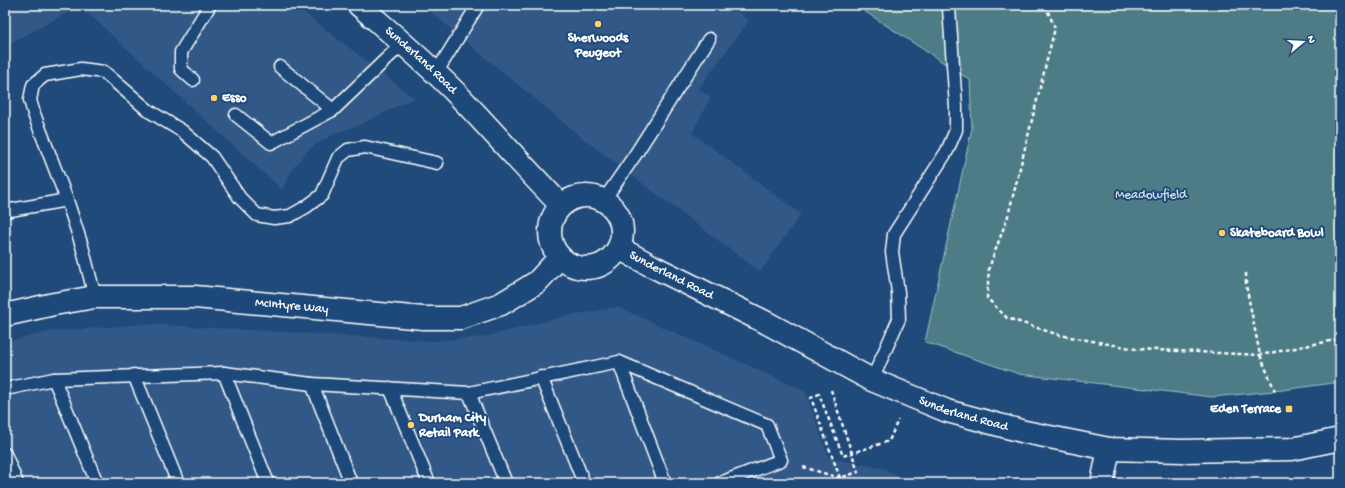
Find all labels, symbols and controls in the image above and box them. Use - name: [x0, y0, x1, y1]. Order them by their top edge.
- marker: Sherwoods Peugeot: [593, 19, 603, 29]
- north arrow: [1283, 22, 1323, 62]
- street label: Sunderland Road: [382, 23, 461, 98]
- place label: Sherwoods Peugeot: [568, 31, 629, 61]
- text: N: [1304, 34, 1317, 45]
- place label: Esso: [222, 91, 247, 106]
- marker: Esso: [209, 93, 219, 103]
- park label: Meadowfield: [1115, 188, 1188, 203]
- place label: Skateboard Bowl: [1230, 226, 1324, 241]
- marker: Skateboard Bowl: [1217, 228, 1227, 238]
- street label: Sunderland Road: [627, 247, 717, 303]
- street label: McIntyre Way: [254, 295, 330, 317]
- street label: Sunderland Road: [916, 393, 1011, 435]
- place label: Eden Terrace: [1210, 402, 1282, 417]
- marker: Eden Terrace: [1284, 404, 1294, 414]
- place label: Durham City Retail Park: [418, 411, 487, 441]
- marker: Durham City Retail Park: [406, 420, 416, 430]

